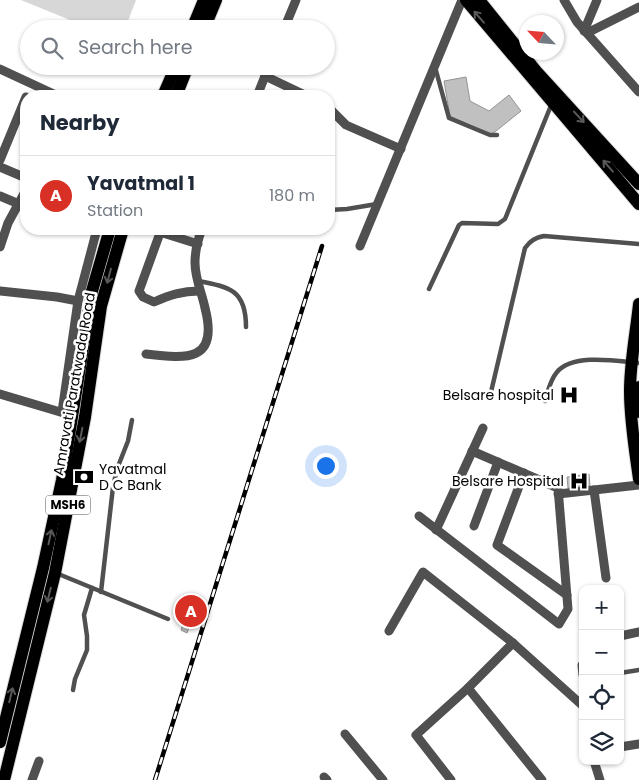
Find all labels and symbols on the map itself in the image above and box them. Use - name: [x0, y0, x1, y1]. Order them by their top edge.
- one-way arrow: [473, 10, 485, 23]
- north arrow: [519, 15, 564, 60]
- one-way arrow: [573, 110, 585, 123]
- one-way arrow: [602, 160, 614, 173]
- one-way arrow: [104, 267, 113, 283]
- street label: Amravati Paratwada Road: [48, 291, 100, 477]
- hospital icon: Belsare hospital: [558, 384, 580, 406]
- place label: Belsare hospital: [443, 385, 554, 405]
- one-way arrow: [76, 427, 86, 443]
- your location: [313, 453, 339, 479]
- place label: Yavatmal D C Bank: [99, 459, 166, 495]
- bank icon: Yavatmal D C Bank: [73, 466, 95, 488]
- hospital icon: Belsare Hospital: [568, 470, 590, 492]
- place label: Belsare Hospital: [452, 471, 564, 491]
- road number: MSH6: [46, 496, 90, 514]
- one-way arrow: [46, 529, 55, 545]
- one-way arrow: [44, 586, 53, 602]
- pin: A: [175, 592, 207, 630]
- one-way arrow: [7, 687, 16, 703]

